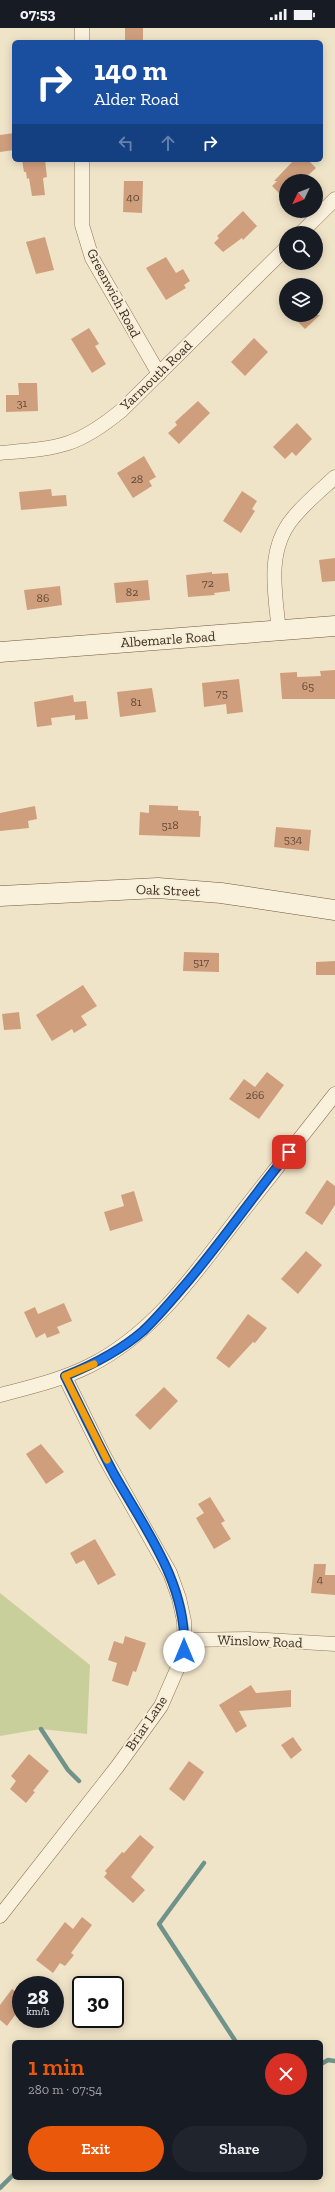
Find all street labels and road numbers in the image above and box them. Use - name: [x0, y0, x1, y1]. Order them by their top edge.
- street label: Greenwich Road: [83, 246, 144, 341]
- street label: Yarmouth Road: [116, 337, 196, 415]
- street label: Albemarle Road: [120, 628, 216, 651]
- street label: Oak Street: [136, 881, 201, 900]
- street label: Winslow Road: [217, 1632, 303, 1651]
- street label: Briar Lane: [122, 1692, 171, 1754]

